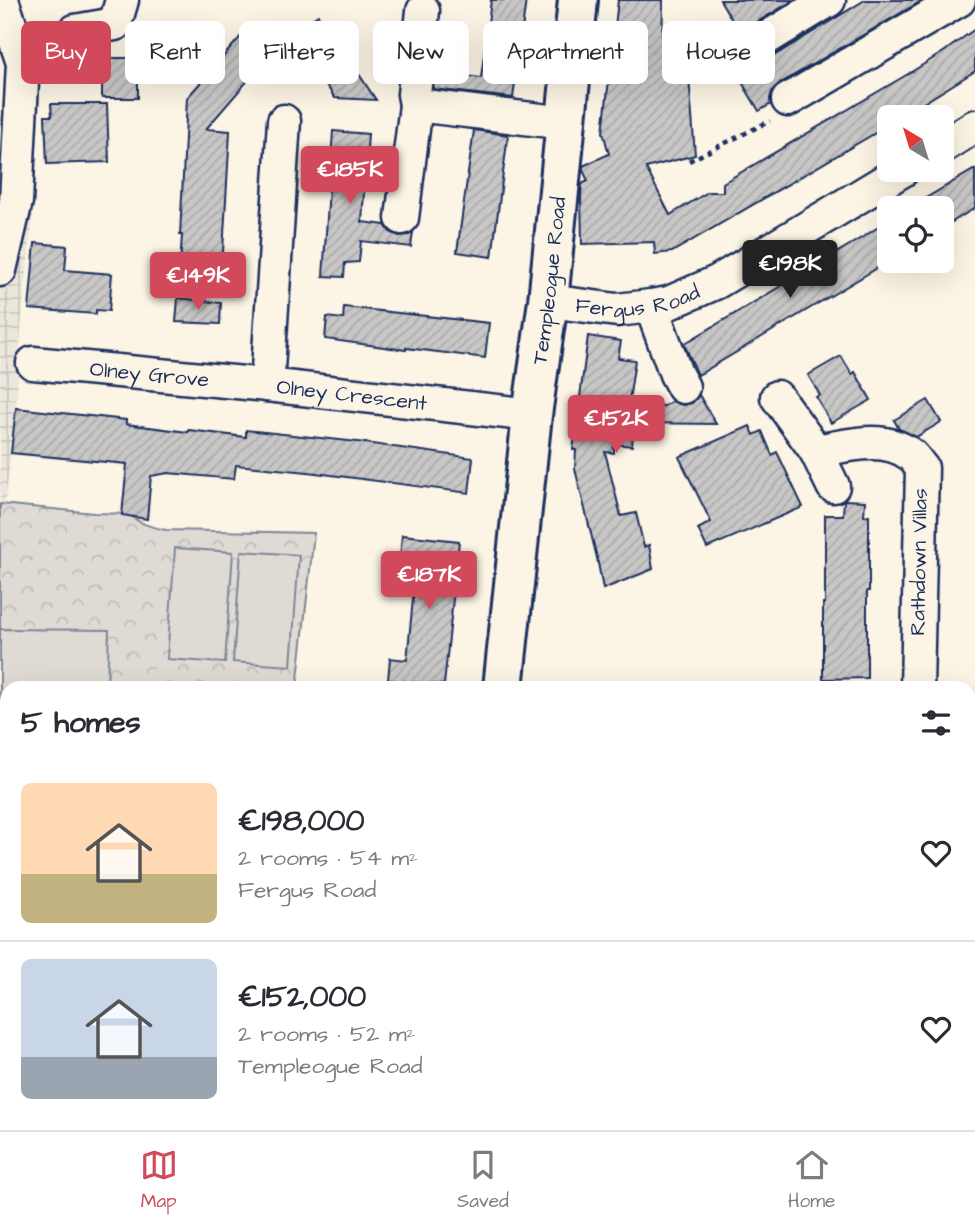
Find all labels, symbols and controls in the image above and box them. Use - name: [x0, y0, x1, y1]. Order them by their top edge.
- chip: Buy: [21, 21, 111, 84]
- chip: Rent: [125, 21, 225, 84]
- chip: Filters: [239, 21, 359, 84]
- chip: New: [373, 21, 469, 84]
- chip: Apartment: [483, 21, 648, 84]
- chip: House: [662, 21, 775, 84]
- north arrow: [877, 105, 954, 182]
- map controls: [877, 105, 954, 273]
- pin: €185K: [301, 146, 399, 206]
- text: €185K: [317, 153, 383, 185]
- street label: Templeogue Road: [525, 195, 573, 366]
- button: locate: [877, 196, 954, 273]
- pin: €198K: [741, 240, 839, 300]
- text: €198K: [758, 247, 822, 279]
- pin: €149K: [149, 252, 247, 312]
- text: €149K: [166, 259, 230, 291]
- street label: Fergus Road: [574, 277, 704, 327]
- street label: Olney Grove: [89, 354, 210, 394]
- street label: Olney Crescent: [275, 372, 429, 418]
- pin: €152K: [567, 396, 665, 455]
- text: €152K: [584, 402, 648, 434]
- street label: Rathdown Villas: [903, 488, 935, 636]
- pin: €187K: [380, 552, 478, 611]
- text: €187K: [397, 558, 461, 590]
- text: 5 homes: [21, 702, 141, 744]
- icon: filters: [917, 704, 955, 742]
- text: €198,000: [238, 800, 364, 842]
- icon: home: [77, 811, 161, 895]
- icon: heart: [917, 834, 955, 872]
- text: 2 rooms · 54 m²: [238, 842, 418, 874]
- text: Fergus Road: [238, 874, 376, 906]
- text: €152,000: [238, 976, 366, 1018]
- icon: home: [77, 987, 161, 1071]
- icon: heart: [917, 1010, 955, 1048]
- text: 2 rooms · 52 m²: [238, 1018, 415, 1050]
- text: Templeogue Road: [238, 1050, 423, 1082]
- tab: Map: [140, 1146, 178, 1215]
- tab: Saved: [457, 1146, 509, 1215]
- tab: Home: [788, 1146, 835, 1215]

